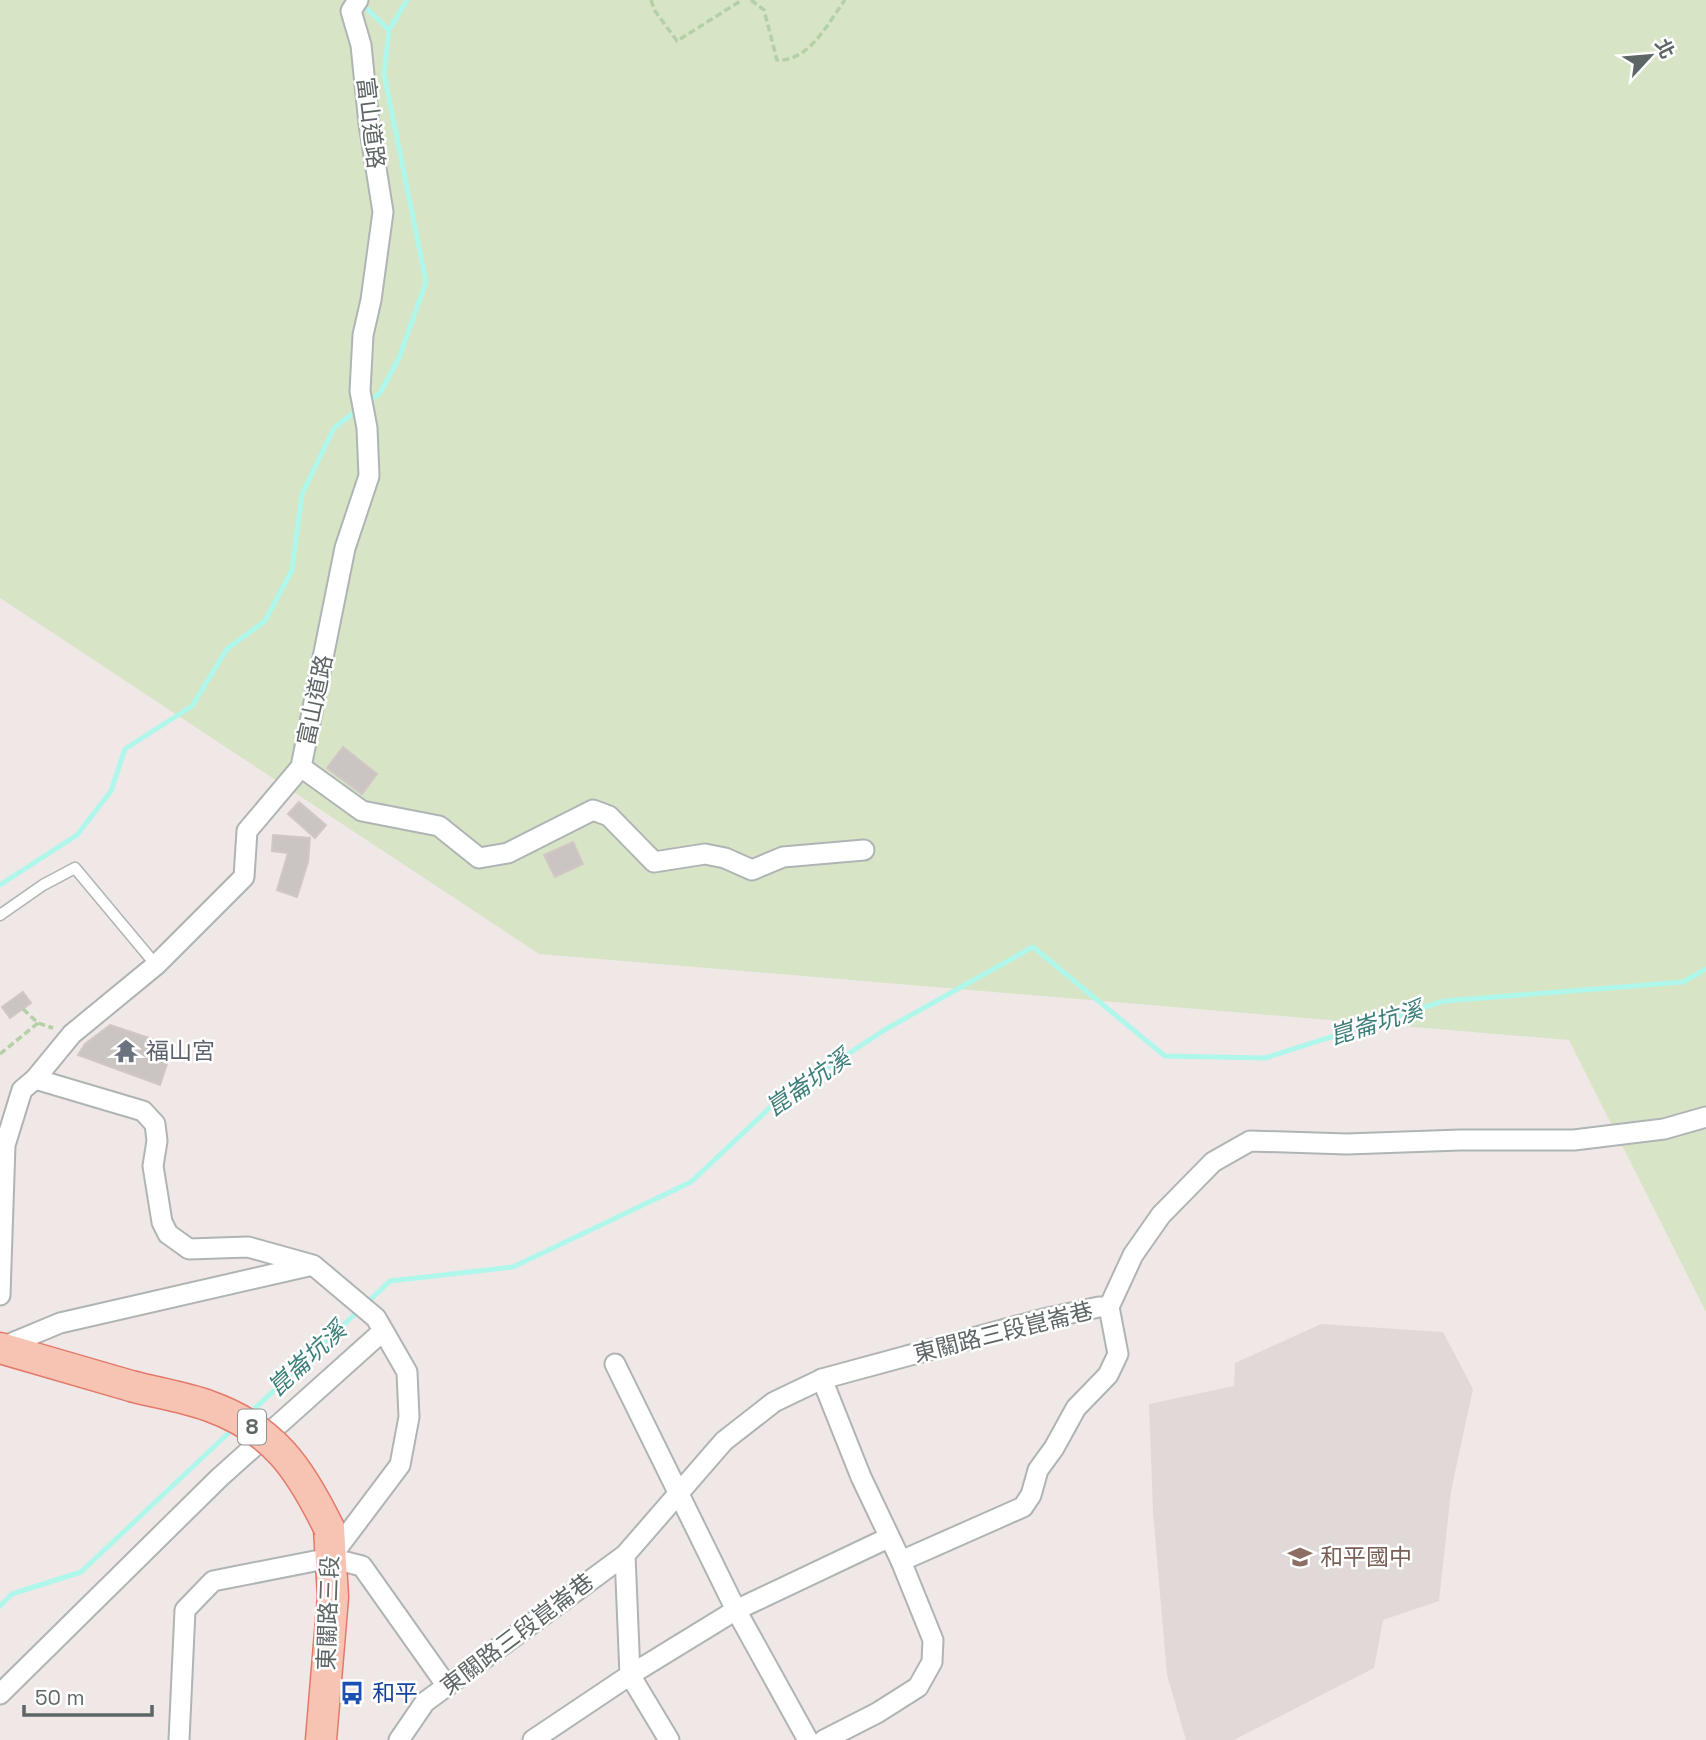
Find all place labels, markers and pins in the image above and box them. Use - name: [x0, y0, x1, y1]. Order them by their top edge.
- place label: 福山宮: [146, 1036, 215, 1066]
- temple icon: 福山宮: [112, 1037, 140, 1065]
- place label: 和平國中: [1320, 1542, 1412, 1572]
- school or university icon: 和平國中: [1286, 1543, 1314, 1571]
- place label: 和平: [372, 1678, 418, 1708]
- bus stop icon: 和平: [338, 1679, 366, 1707]

